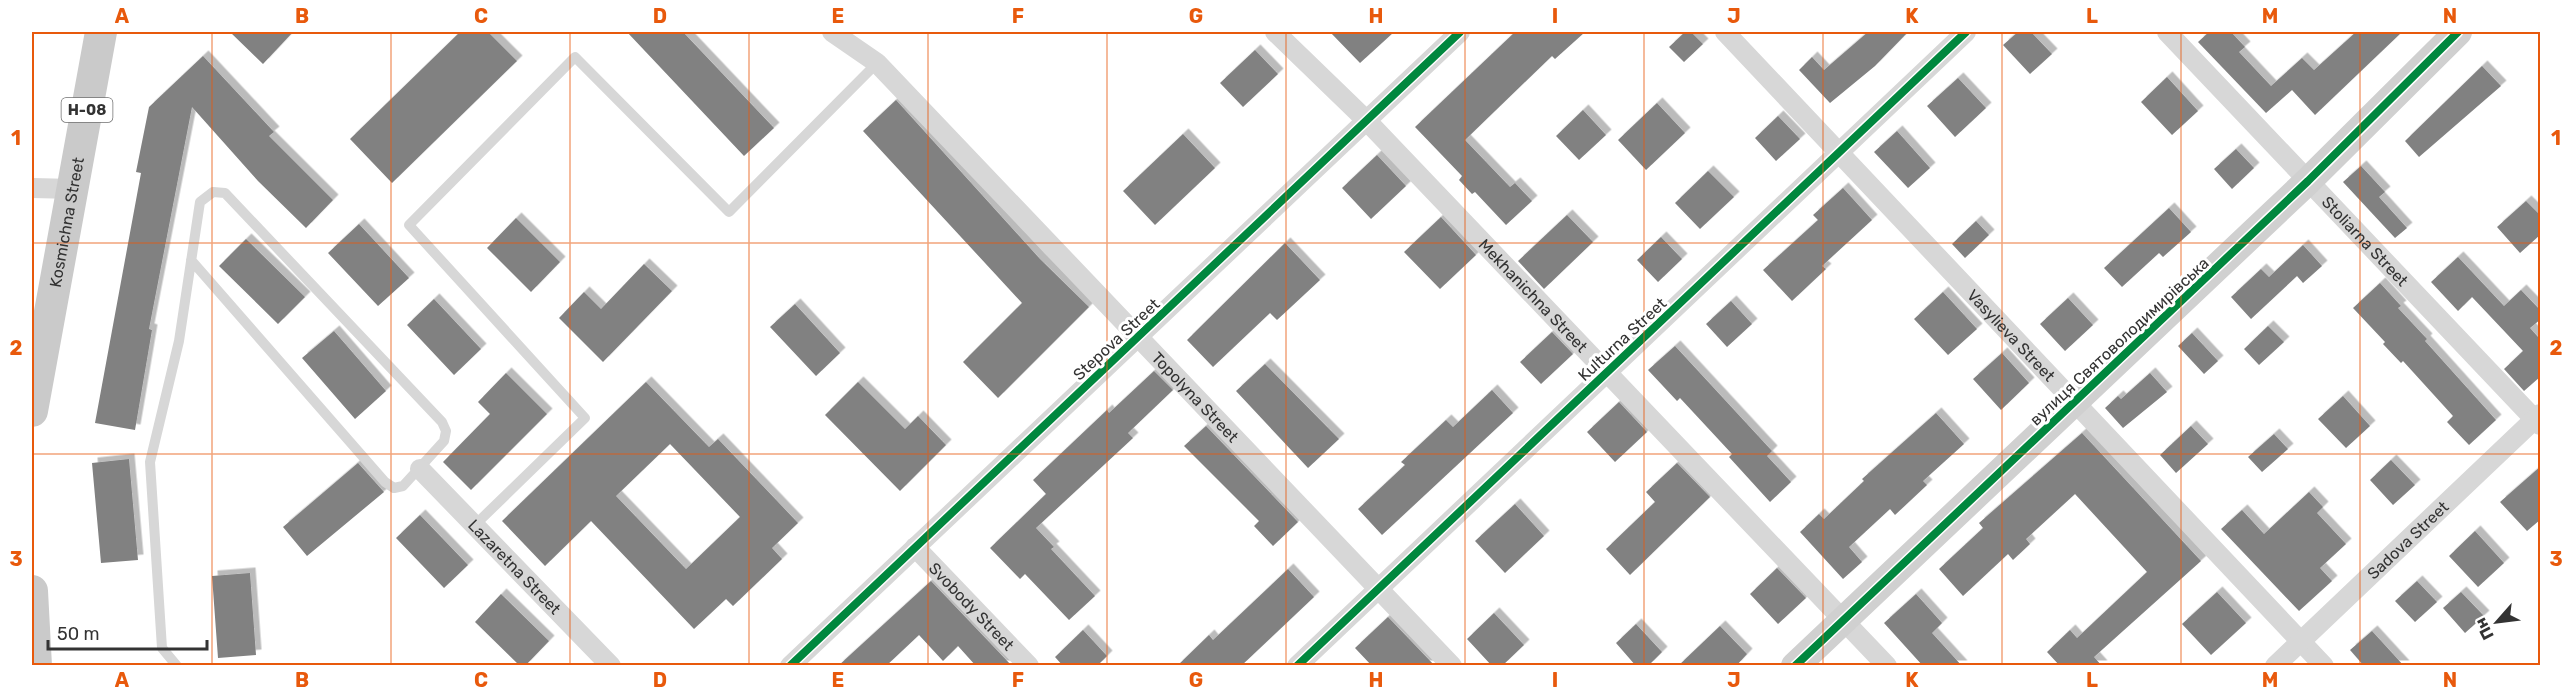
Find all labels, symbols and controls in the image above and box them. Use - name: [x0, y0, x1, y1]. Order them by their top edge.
- text: A: [115, 4, 130, 28]
- text: B: [295, 4, 309, 28]
- text: C: [474, 4, 488, 28]
- text: D: [653, 4, 667, 28]
- text: E: [832, 4, 844, 28]
- text: F: [1012, 4, 1024, 28]
- text: G: [1189, 4, 1203, 28]
- text: H: [1369, 4, 1383, 28]
- text: I: [1552, 4, 1558, 28]
- text: J: [1727, 4, 1741, 28]
- text: K: [1905, 4, 1919, 28]
- text: L: [2086, 4, 2098, 28]
- text: M: [2262, 4, 2278, 28]
- text: N: [2443, 4, 2457, 28]
- road number: Н-08: [62, 98, 112, 122]
- text: 1: [11, 126, 21, 150]
- text: 1: [2551, 126, 2561, 150]
- street label: Kosmichna Street: [46, 156, 88, 289]
- street label: Stoliarna Street: [2318, 192, 2412, 290]
- street label: Mekhanichna Street: [1475, 235, 1591, 356]
- street label: вулиця Святоволодимирівська: [2026, 253, 2213, 429]
- street label: Vasylieva Street: [1963, 286, 2059, 385]
- street label: Kulturna Street: [1574, 294, 1670, 385]
- street label: Stepova Street: [1069, 295, 1163, 384]
- text: 2: [10, 336, 23, 360]
- text: 2: [2550, 336, 2563, 360]
- street label: Topolyna Street: [1148, 348, 1242, 446]
- street label: Sadova Street: [2363, 497, 2452, 583]
- street label: Lazaretna Street: [464, 516, 565, 618]
- text: 3: [9, 547, 23, 571]
- text: 3: [2549, 547, 2563, 571]
- street label: Svobody Street: [925, 559, 1018, 654]
- north arrow: [2467, 592, 2527, 652]
- scale bar: [48, 613, 207, 651]
- text: Пн: [2471, 615, 2498, 643]
- text: 50 m: [57, 623, 100, 645]
- text: A: [115, 668, 130, 692]
- text: B: [295, 668, 309, 692]
- text: C: [474, 668, 488, 692]
- text: D: [653, 668, 667, 692]
- text: E: [832, 668, 844, 692]
- text: F: [1012, 668, 1024, 692]
- text: G: [1189, 668, 1203, 692]
- text: H: [1369, 668, 1383, 692]
- text: I: [1552, 668, 1558, 692]
- text: J: [1727, 668, 1741, 692]
- text: K: [1905, 668, 1919, 692]
- text: L: [2086, 668, 2098, 692]
- text: M: [2262, 668, 2278, 692]
- text: N: [2443, 668, 2457, 692]

